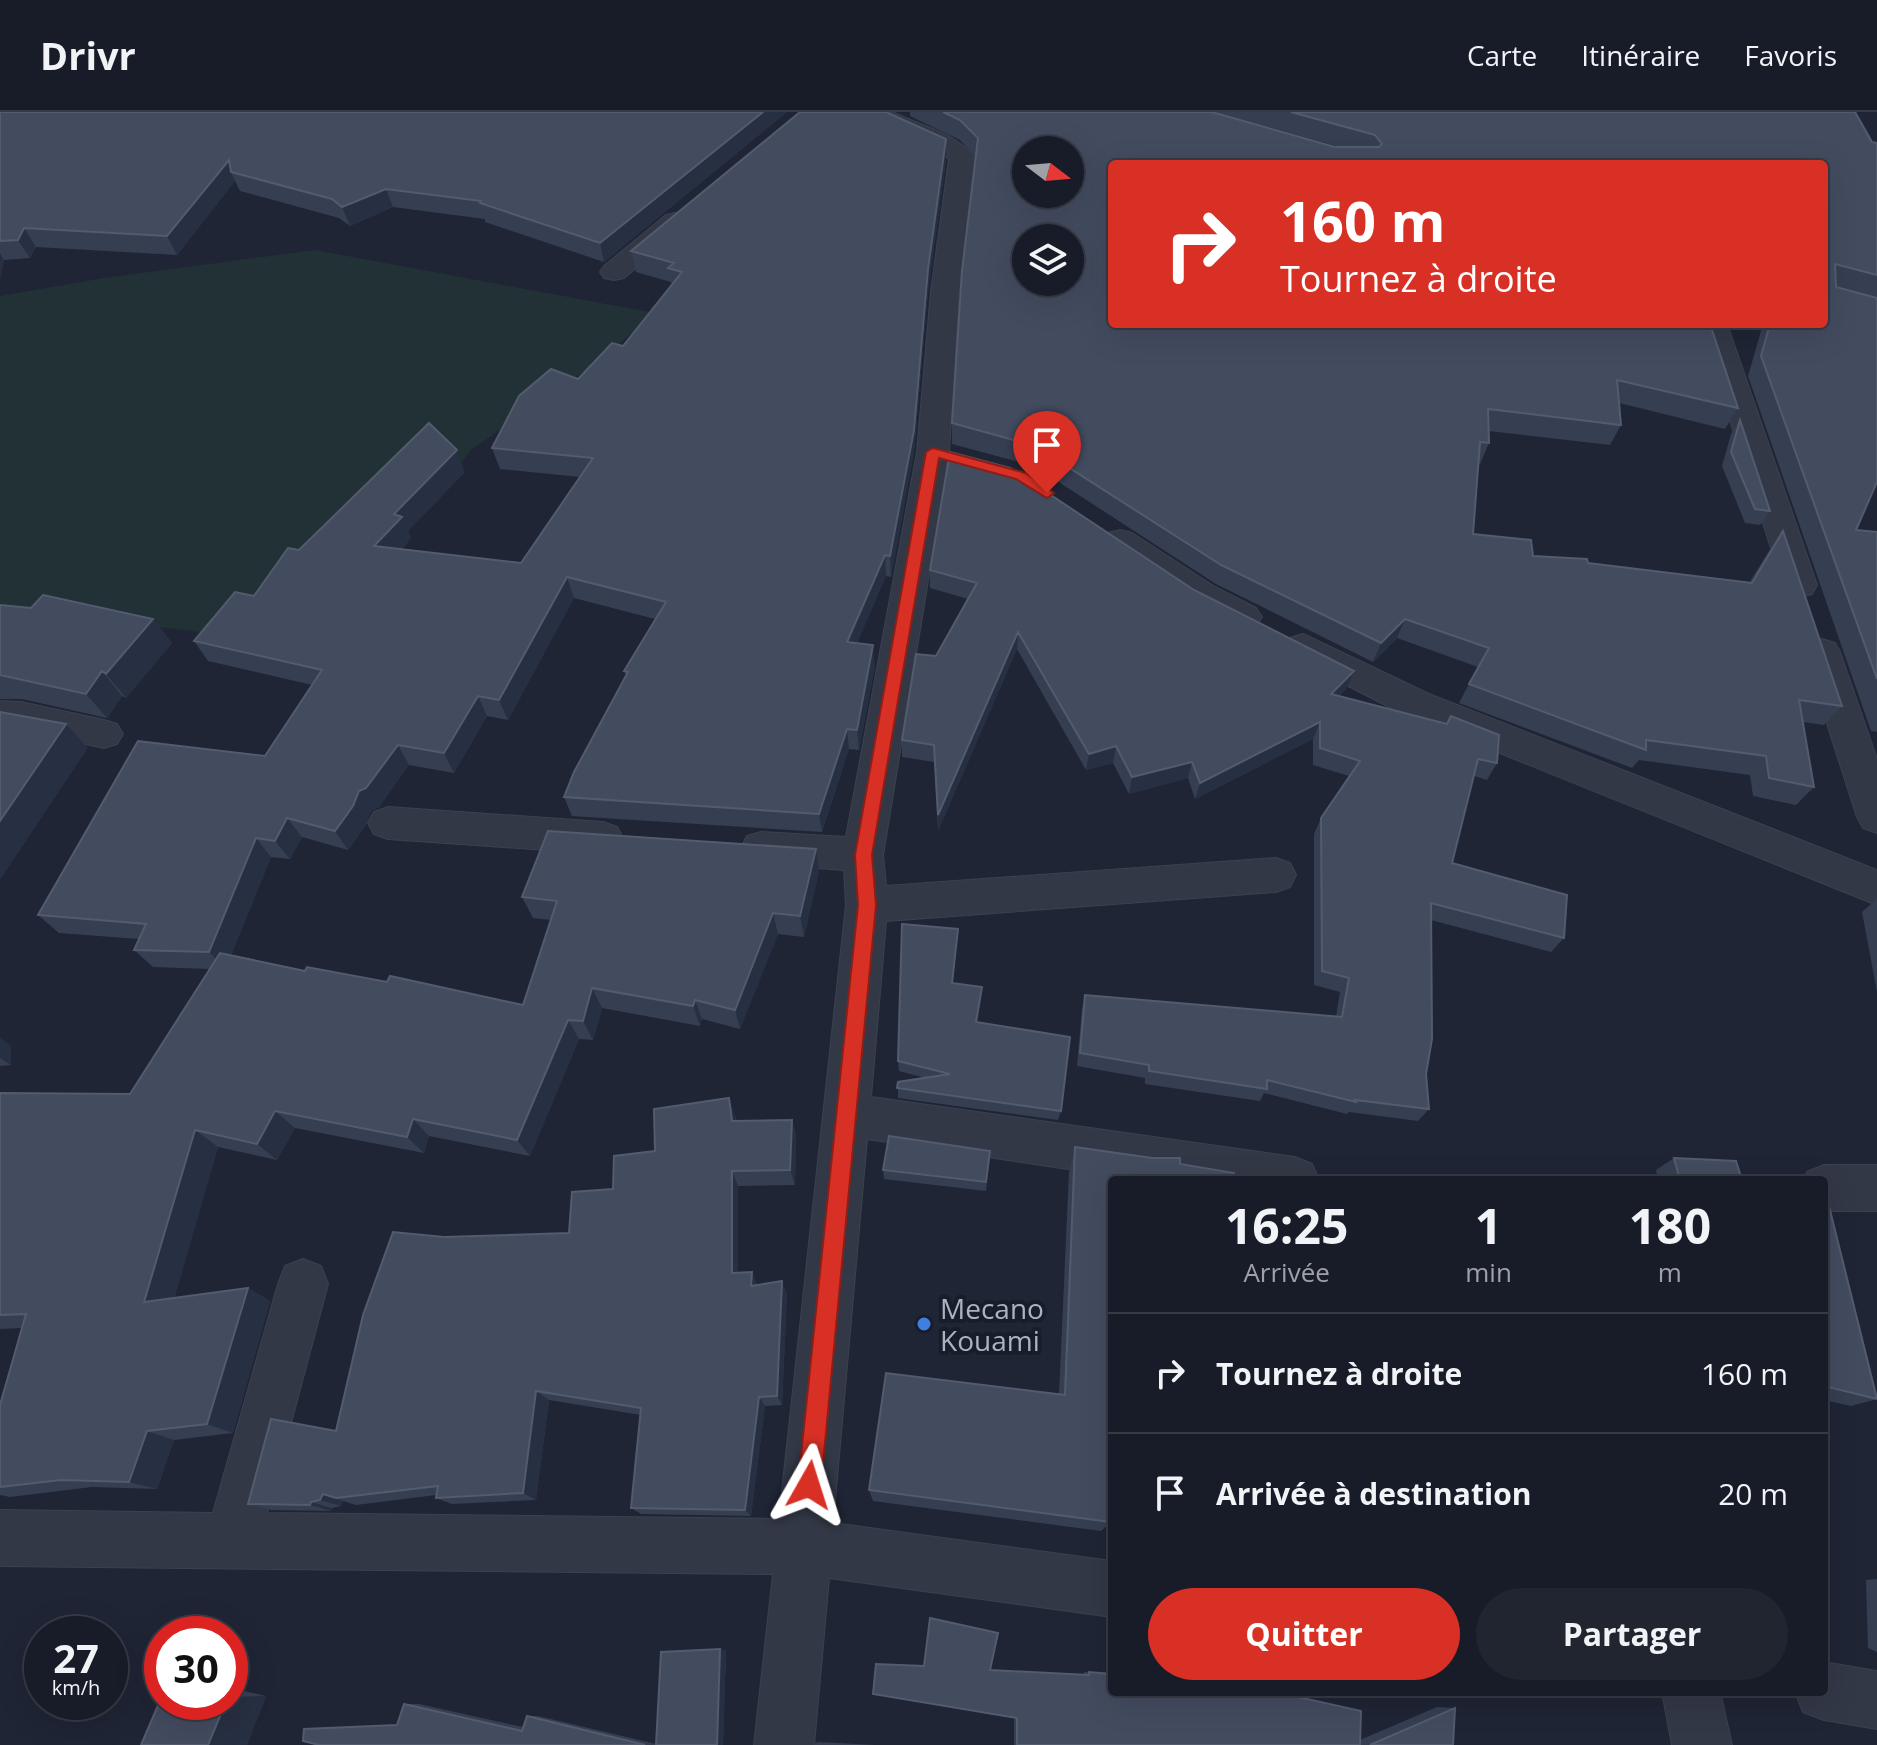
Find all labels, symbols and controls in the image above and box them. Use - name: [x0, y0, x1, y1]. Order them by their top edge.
- text: Drivr: [40, 29, 136, 81]
- text: Carte: [1467, 36, 1537, 74]
- text: Itinéraire: [1581, 36, 1700, 74]
- text: Favoris: [1744, 36, 1837, 74]
- north arrow: [1012, 136, 1084, 208]
- map controls: [1012, 136, 1084, 296]
- text: 160 m: [1280, 182, 1446, 258]
- icon: right: [1148, 192, 1252, 296]
- button: layers: [1012, 224, 1084, 296]
- text: Tournez à droite: [1280, 254, 1557, 303]
- pin: [1013, 411, 1081, 493]
- icon: arrive: [1025, 423, 1069, 467]
- text: 16:25: [1225, 1193, 1348, 1258]
- text: 1: [1475, 1193, 1502, 1258]
- text: 180: [1629, 1193, 1711, 1258]
- text: Arrivée: [1243, 1254, 1330, 1290]
- text: min: [1465, 1254, 1512, 1290]
- text: m: [1658, 1254, 1682, 1290]
- place label: Mecano Kouami: [940, 1289, 1044, 1359]
- marker: Mecano Kouami: [915, 1315, 933, 1333]
- icon: right: [1148, 1351, 1192, 1395]
- text: Tournez à droite: [1216, 1353, 1462, 1394]
- text: 160 m: [1701, 1353, 1788, 1394]
- position arrow: [767, 1443, 851, 1527]
- icon: arrive: [1148, 1471, 1192, 1515]
- text: Arrivée à destination: [1216, 1473, 1531, 1514]
- text: 20 m: [1718, 1473, 1788, 1514]
- button: Quitter: [1148, 1588, 1460, 1680]
- button: Partager: [1476, 1588, 1788, 1680]
- speed limit sign: 30: [144, 1616, 248, 1720]
- text: 27: [53, 1630, 99, 1685]
- text: km/h: [52, 1674, 100, 1701]

